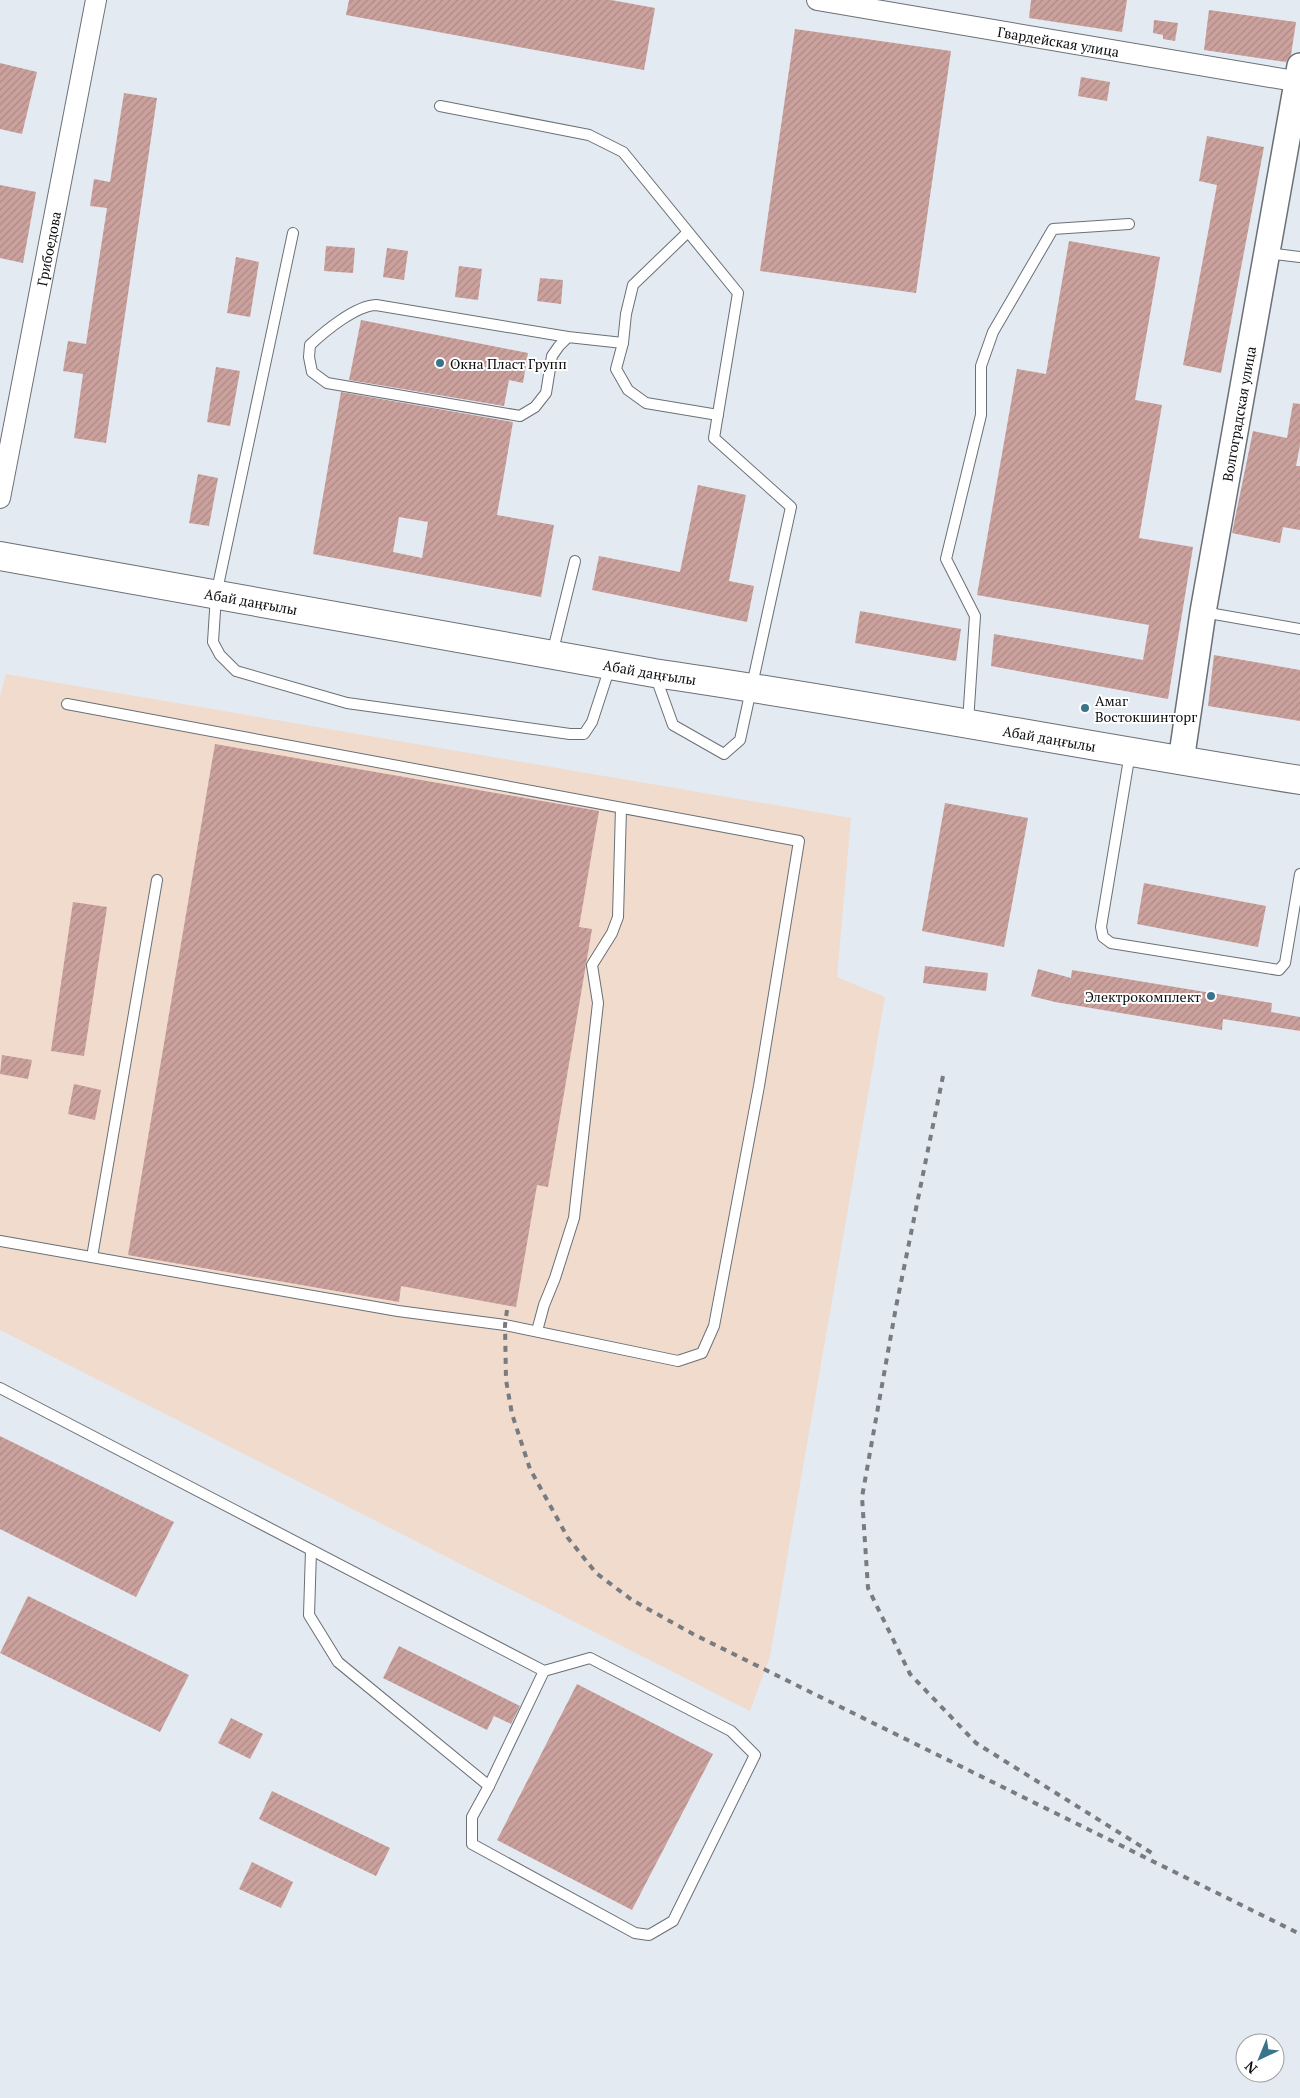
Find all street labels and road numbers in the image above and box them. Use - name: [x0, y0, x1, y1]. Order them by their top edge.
- street label: Гвардейская улица: [996, 21, 1121, 61]
- street label: Грибоедова: [32, 210, 65, 288]
- street label: Волгоградская улица: [1217, 345, 1260, 483]
- street label: Абай даңғылы: [203, 583, 299, 619]
- street label: Абай даңғылы: [602, 655, 698, 689]
- street label: Абай даңғылы: [1001, 720, 1097, 755]

